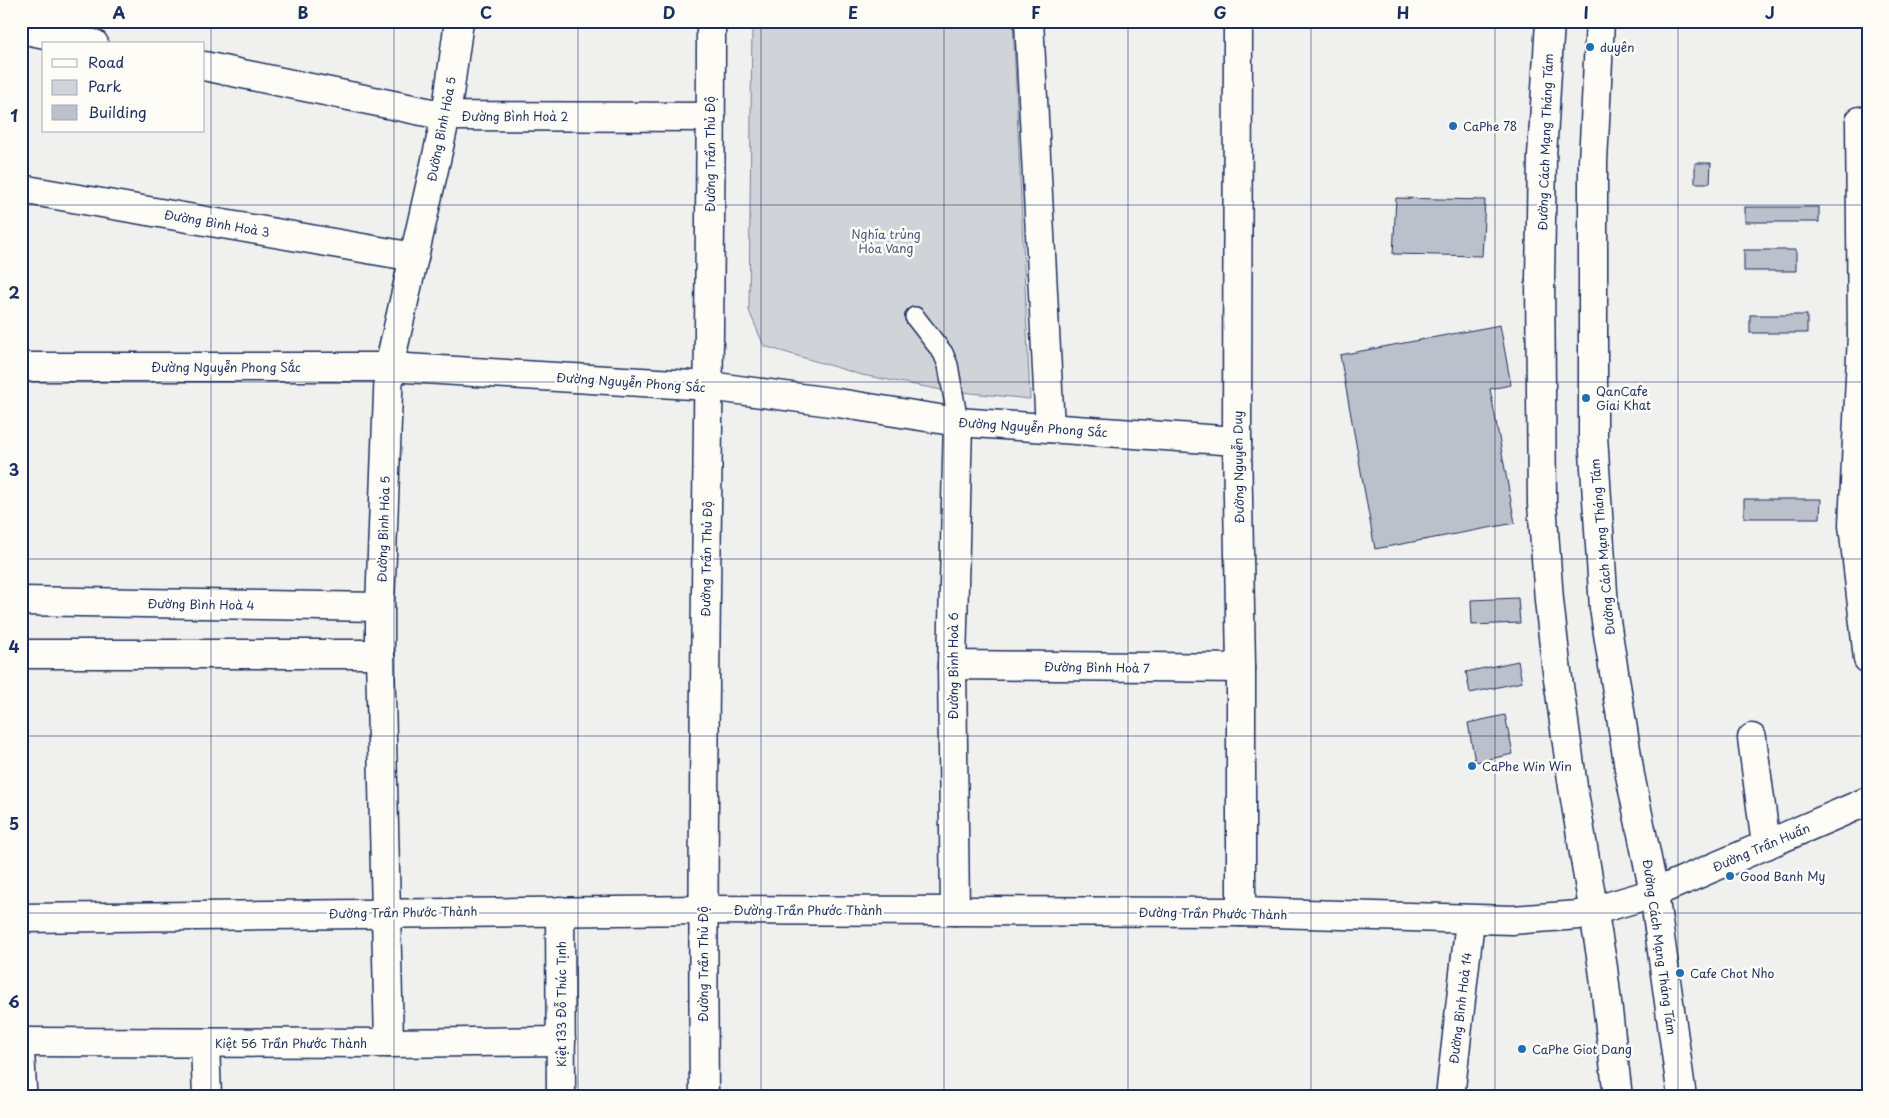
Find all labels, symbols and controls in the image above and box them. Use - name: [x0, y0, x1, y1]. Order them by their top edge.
- text: A: [113, 0, 126, 24]
- text: B: [298, 0, 309, 24]
- text: C: [480, 0, 492, 24]
- text: D: [663, 0, 675, 24]
- text: E: [848, 0, 858, 24]
- text: F: [1031, 0, 1041, 24]
- text: G: [1213, 0, 1227, 24]
- text: H: [1397, 0, 1409, 24]
- text: I: [1583, 0, 1589, 24]
- text: J: [1765, 0, 1775, 24]
- place label: duyên: [1600, 38, 1634, 56]
- marker: duyên: [1584, 41, 1596, 53]
- legend: [42, 42, 205, 132]
- text: Road: [88, 50, 124, 73]
- street label: Đường Cách Mạng Tháng Tám: [1533, 53, 1557, 231]
- text: Park: [88, 74, 122, 97]
- street label: Đường Bình Hòa 5: [422, 75, 460, 183]
- street label: Đường Trần Thủ Độ: [701, 96, 719, 212]
- text: Building: [88, 100, 147, 123]
- text: 1: [10, 103, 18, 127]
- street label: Đường Bình Hoà 2: [462, 107, 568, 125]
- place label: CaPhe 78: [1463, 117, 1517, 135]
- marker: CaPhe 78: [1447, 120, 1459, 132]
- street label: Đường Bình Hoà 3: [163, 205, 271, 241]
- park label: Nghĩa trủng Hòa Vang: [851, 225, 921, 257]
- text: 2: [8, 280, 20, 304]
- street label: Đường Nguyễn Phong Sắc: [151, 358, 301, 376]
- street label: Đường Nguyễn Phong Sắc: [556, 368, 707, 396]
- place label: QanCafe Giai Khat: [1596, 382, 1651, 414]
- marker: QanCafe Giai Khat: [1580, 392, 1592, 404]
- street label: Đường Nguyễn Duy: [1228, 410, 1248, 524]
- street label: Đường Nguyễn Phong Sắc: [958, 413, 1109, 441]
- text: 3: [9, 457, 19, 481]
- street label: Đường Cách Mạng Tháng Tám: [1585, 458, 1619, 636]
- street label: Đường Bình Hòa 5: [372, 475, 394, 583]
- street label: Đường Trần Thủ Độ: [696, 501, 716, 617]
- street label: Đường Bình Hoà 4: [147, 594, 255, 614]
- street label: Đường Bình Hoà 6: [944, 612, 962, 720]
- text: 4: [9, 634, 20, 658]
- street label: Đường Bình Hoà 7: [1044, 657, 1150, 677]
- place label: CaPhe Win Win: [1482, 757, 1572, 775]
- marker: CaPhe Win Win: [1466, 760, 1478, 772]
- text: 5: [9, 811, 19, 835]
- street label: Đường Trần Huấn: [1710, 818, 1812, 876]
- street label: Đường Cách Mạng Tháng Tám: [1639, 858, 1681, 1036]
- place label: Good Banh My: [1740, 867, 1826, 885]
- marker: Good Banh My: [1724, 870, 1736, 882]
- street label: Đường Trần Phước Thành: [734, 901, 882, 919]
- street label: Đường Trần Phước Thành: [329, 902, 477, 922]
- street label: Đường Trần Phước Thành: [1139, 903, 1287, 923]
- street label: Đường Trần Thủ Độ: [694, 906, 712, 1022]
- street label: Kiệt 133 Đỗ Thúc Tịnh: [552, 941, 570, 1067]
- street label: Đường Bình Hoà 14: [1444, 951, 1476, 1065]
- place label: Cafe Chot Nho: [1690, 964, 1775, 982]
- marker: Cafe Chot Nho: [1674, 967, 1686, 979]
- text: 6: [8, 989, 20, 1013]
- street label: Kiệt 56 Trần Phước Thành: [215, 1034, 367, 1052]
- place label: CaPhe Giot Dang: [1532, 1040, 1632, 1058]
- marker: CaPhe Giot Dang: [1516, 1043, 1528, 1055]

